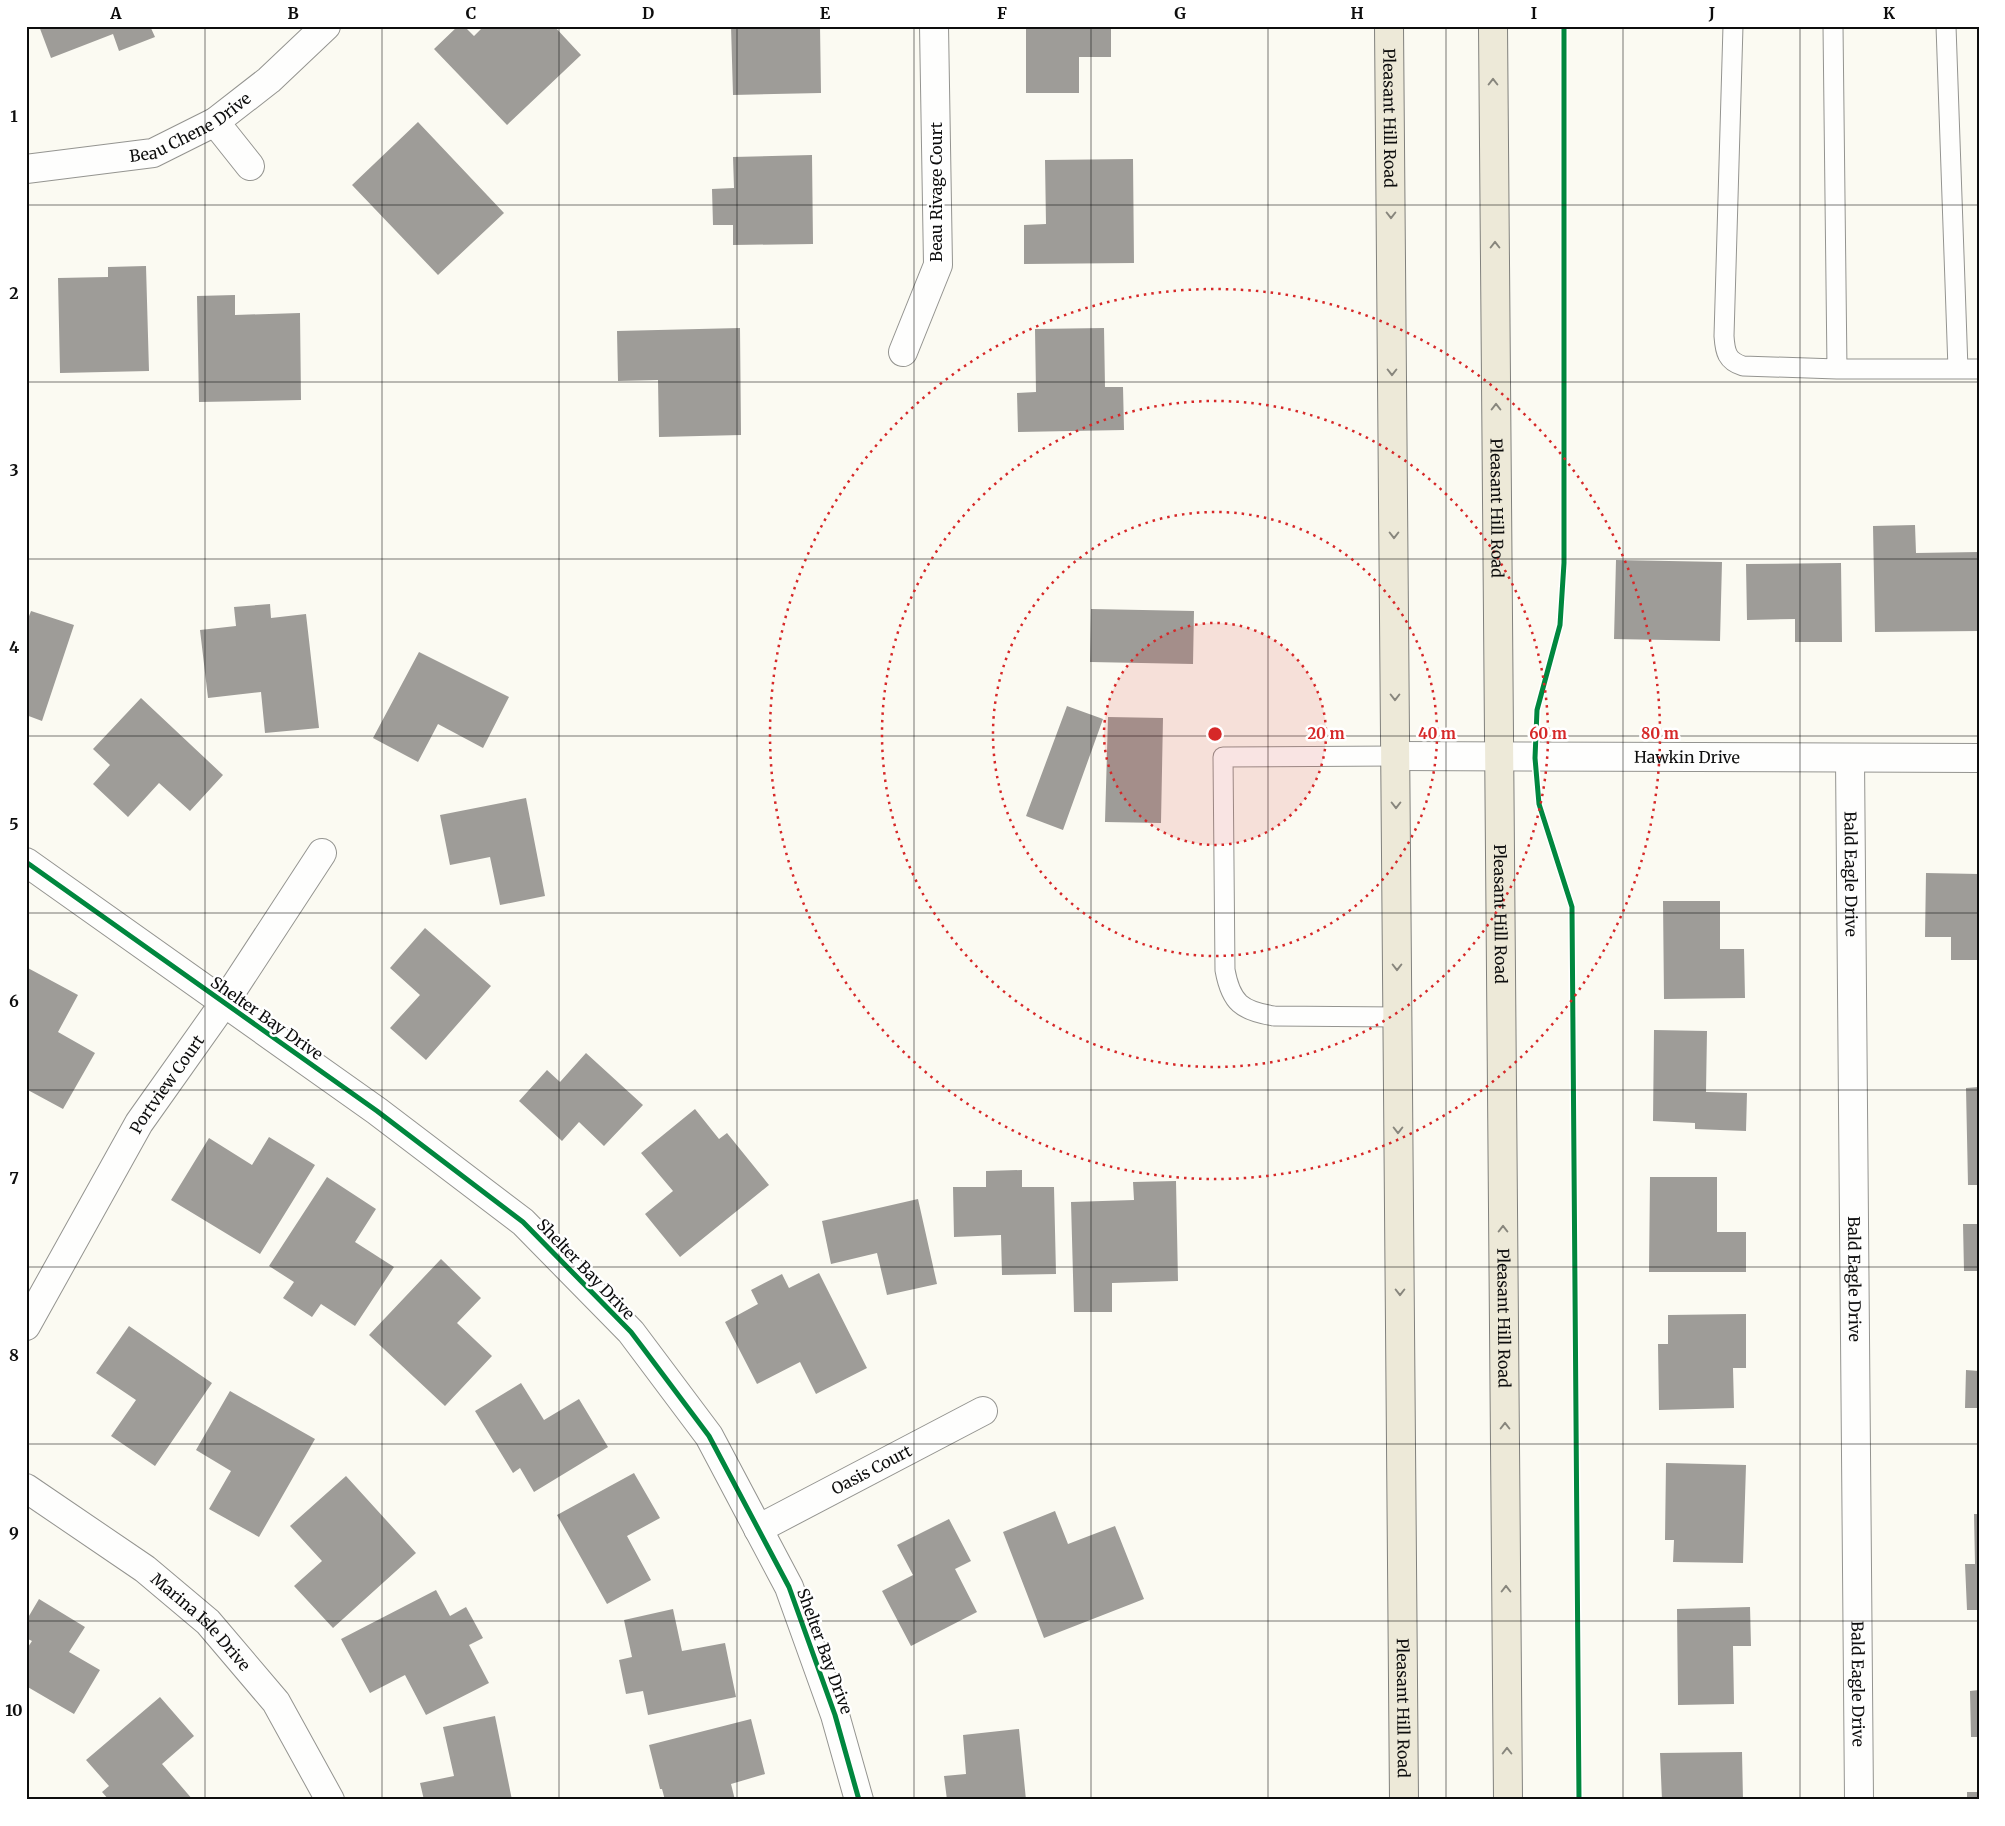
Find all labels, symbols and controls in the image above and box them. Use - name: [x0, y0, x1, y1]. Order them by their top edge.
- text: A: [109, 3, 122, 23]
- text: B: [287, 3, 299, 23]
- text: C: [466, 3, 476, 23]
- text: D: [642, 3, 654, 23]
- text: E: [820, 3, 831, 23]
- text: F: [997, 3, 1007, 23]
- text: G: [1174, 3, 1186, 23]
- text: H: [1350, 3, 1364, 23]
- text: I: [1531, 3, 1537, 23]
- text: J: [1708, 3, 1715, 23]
- text: K: [1883, 3, 1895, 23]
- street label: Pleasant Hill Road: [1379, 48, 1400, 188]
- one-way arrow: [1488, 78, 1499, 86]
- street label: Beau Chene Drive: [128, 88, 255, 166]
- text: 1: [10, 106, 18, 126]
- street label: Beau Rivage Court: [926, 121, 946, 262]
- one-way arrow: [1386, 212, 1396, 219]
- one-way arrow: [1490, 240, 1500, 248]
- text: 2: [9, 283, 19, 303]
- one-way arrow: [1387, 368, 1397, 376]
- one-way arrow: [1491, 403, 1501, 410]
- street label: Pleasant Hill Road: [1486, 438, 1508, 578]
- text: 3: [9, 460, 19, 480]
- one-way arrow: [1388, 531, 1399, 539]
- text: 4: [9, 637, 19, 657]
- one-way arrow: [1390, 694, 1400, 701]
- text: 20 m: [1307, 724, 1345, 743]
- text: 40 m: [1418, 724, 1456, 743]
- text: 60 m: [1529, 724, 1567, 743]
- text: 80 m: [1641, 724, 1679, 743]
- centre of rings: [1206, 725, 1224, 743]
- street label: Hawkin Drive: [1634, 747, 1740, 767]
- one-way arrow: [1391, 802, 1401, 809]
- street label: Bald Eagle Drive: [1840, 811, 1862, 937]
- text: 5: [9, 814, 19, 834]
- street label: Pleasant Hill Road: [1490, 844, 1511, 984]
- one-way arrow: [1392, 964, 1402, 972]
- street label: Shelter Bay Drive: [207, 972, 327, 1064]
- text: 6: [9, 991, 19, 1011]
- street label: Portview Court: [125, 1030, 209, 1137]
- one-way arrow: [1393, 1126, 1403, 1134]
- text: 7: [9, 1168, 19, 1188]
- street label: Shelter Bay Drive: [533, 1214, 639, 1324]
- street label: Bald Eagle Drive: [1844, 1216, 1865, 1342]
- one-way arrow: [1498, 1224, 1508, 1232]
- street label: Pleasant Hill Road: [1493, 1248, 1515, 1388]
- one-way arrow: [1395, 1289, 1405, 1297]
- text: 8: [9, 1345, 19, 1365]
- one-way arrow: [1500, 1422, 1510, 1430]
- street label: Oasis Court: [828, 1440, 916, 1499]
- text: 9: [9, 1523, 19, 1543]
- street label: Marina Isle Drive: [147, 1568, 255, 1675]
- one-way arrow: [1501, 1584, 1511, 1592]
- street label: Shelter Bay Drive: [793, 1585, 857, 1717]
- street label: Bald Eagle Drive: [1847, 1621, 1869, 1747]
- street label: Pleasant Hill Road: [1393, 1638, 1414, 1778]
- text: 10: [5, 1700, 23, 1720]
- one-way arrow: [1502, 1747, 1512, 1754]

